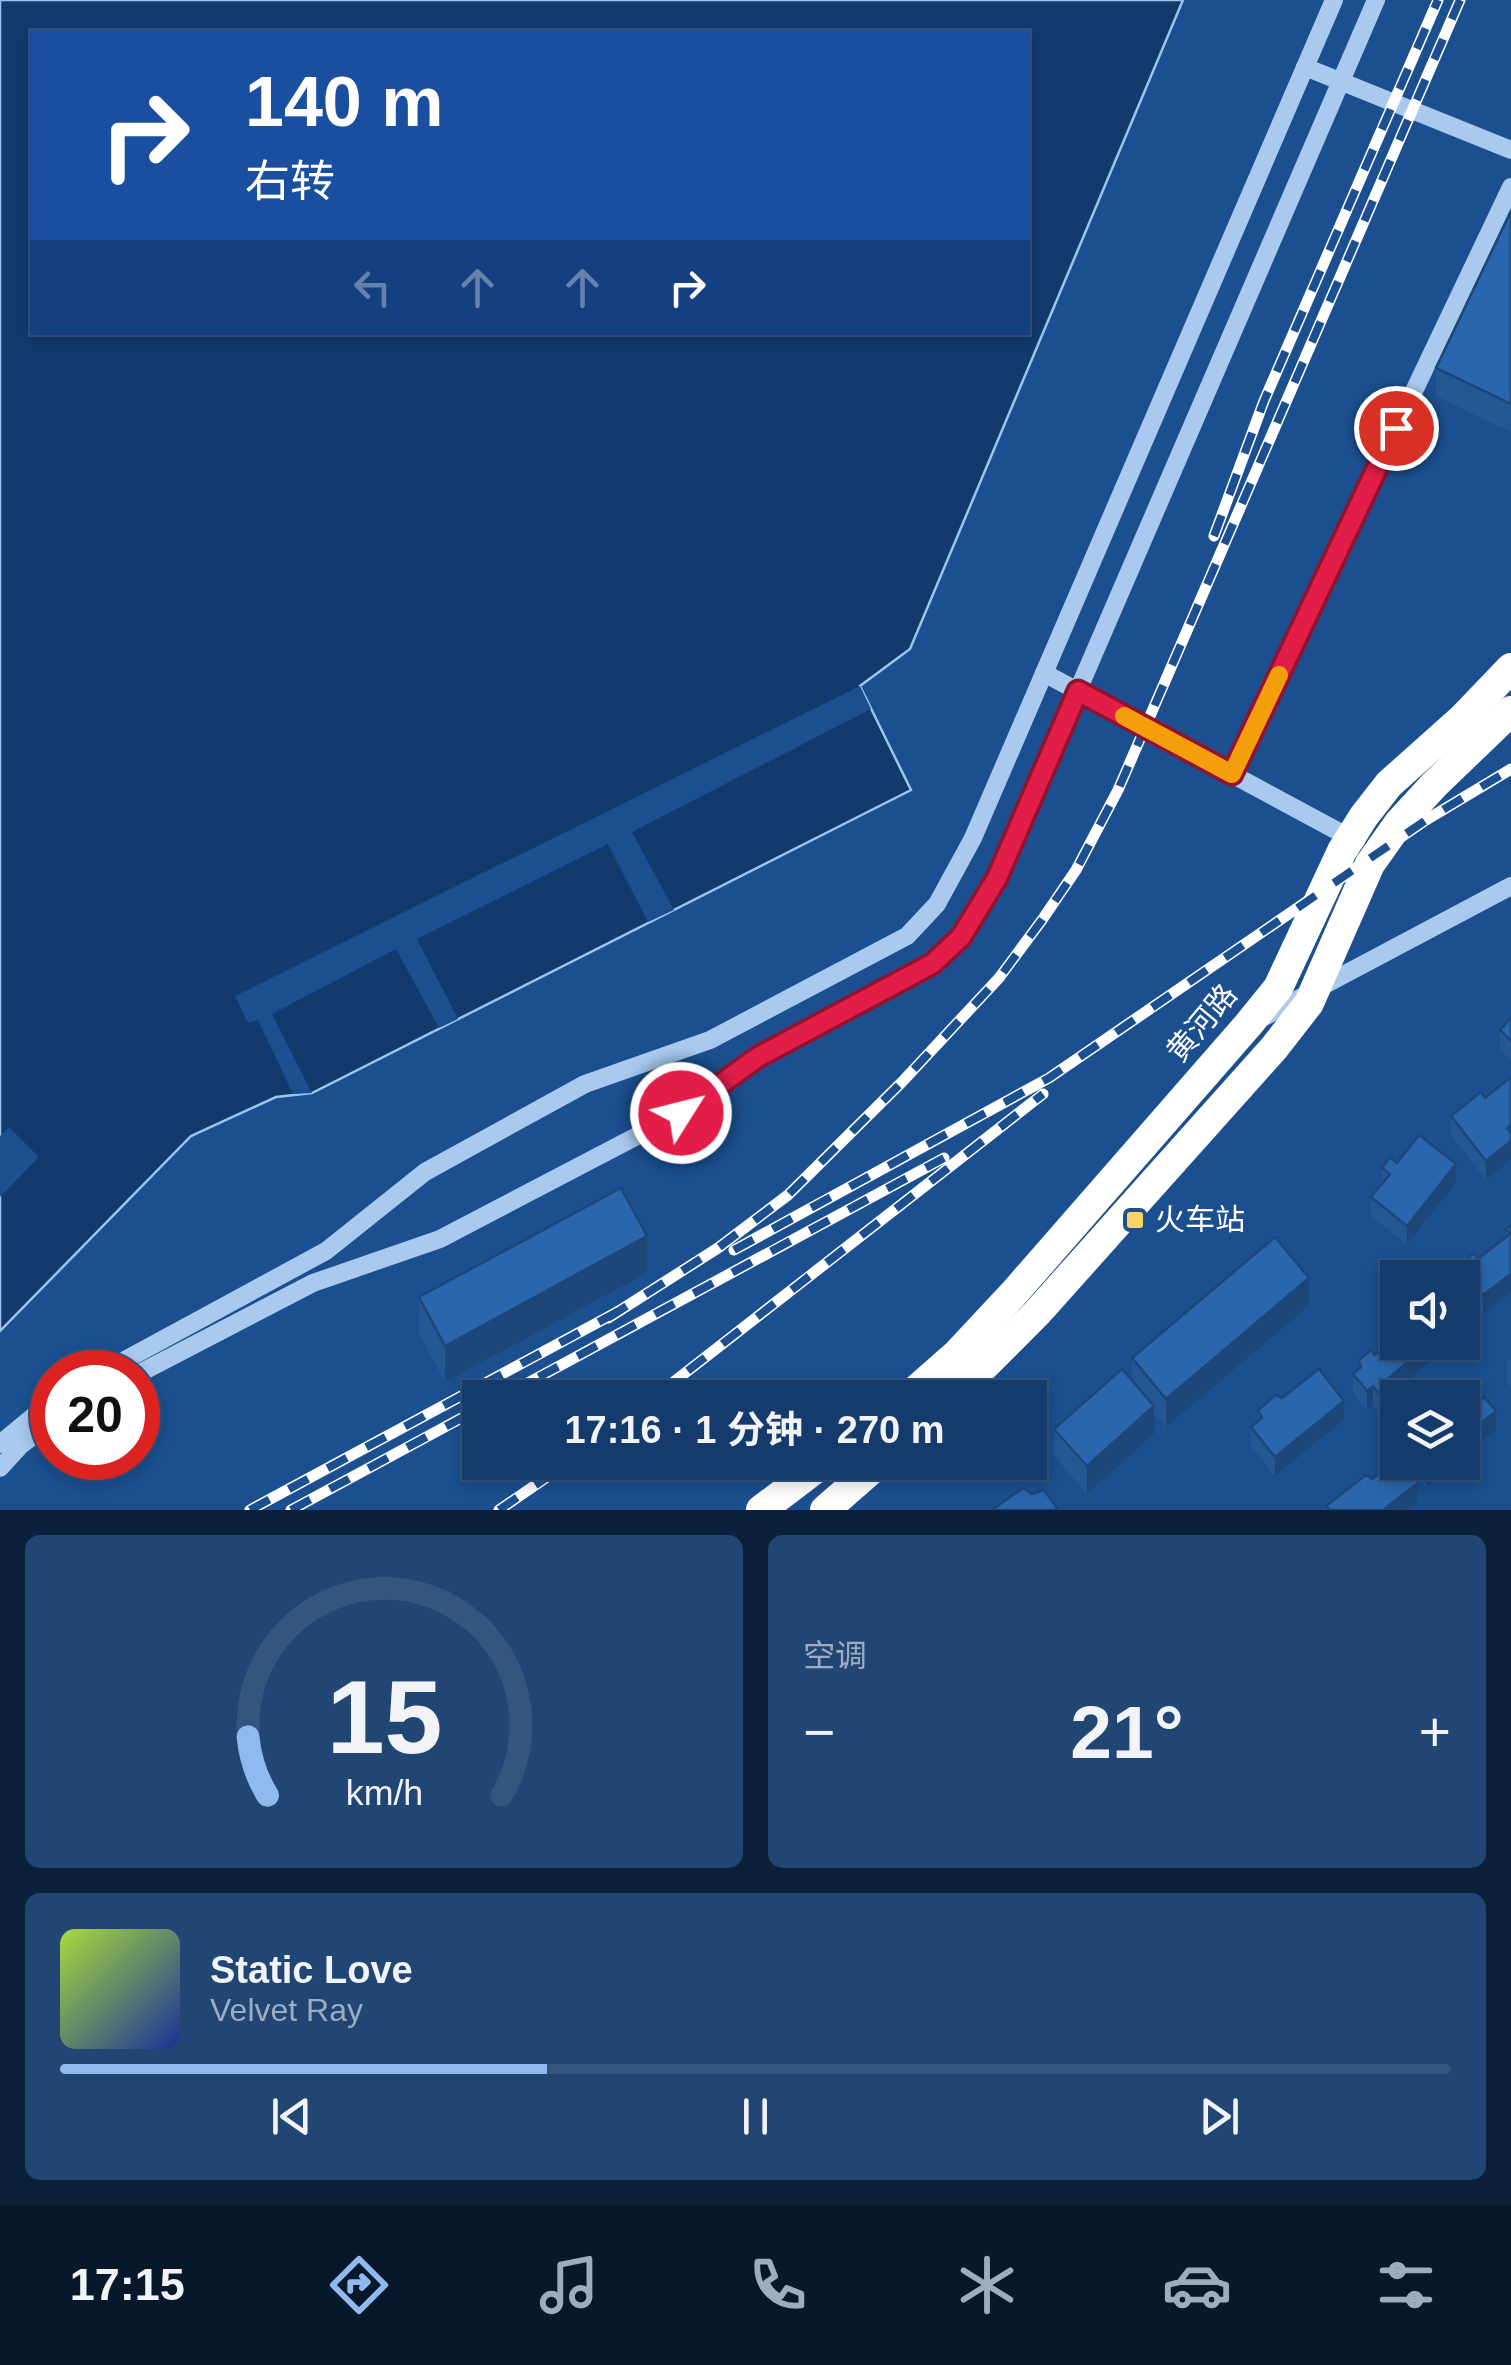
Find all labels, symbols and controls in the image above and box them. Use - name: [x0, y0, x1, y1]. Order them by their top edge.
- text: 140 m: [245, 63, 443, 141]
- icon: right: [80, 70, 210, 200]
- text: 右转: [245, 156, 335, 207]
- icon: left: [345, 260, 400, 315]
- icon: ahead: [450, 260, 505, 315]
- icon: ahead: [555, 260, 610, 315]
- icon: right: [660, 260, 715, 315]
- pin: [1354, 386, 1439, 471]
- icon: arrive: [1369, 401, 1424, 456]
- street label: 黄河路: [1160, 978, 1243, 1068]
- position arrow: [629, 1061, 733, 1165]
- place label: 火车站: [1155, 1203, 1245, 1236]
- marker: 火车站: [1124, 1209, 1146, 1231]
- map controls: [1380, 1260, 1480, 1480]
- button: sound: [1380, 1260, 1480, 1360]
- speed limit sign: 20: [30, 1350, 160, 1480]
- button: layers: [1380, 1380, 1480, 1480]
- text: 17:16 · 1 分钟 · 270 m: [564, 1409, 945, 1451]
- text: 空调: [803, 1638, 867, 1674]
- text: 15: [326, 1659, 442, 1775]
- text: 21°: [1070, 1690, 1184, 1774]
- text: −: [803, 1701, 835, 1763]
- text: +: [1419, 1701, 1451, 1763]
- text: km/h: [345, 1773, 423, 1813]
- text: Static Love: [210, 1949, 413, 1991]
- text: Velvet Ray: [210, 1992, 363, 2028]
- icon: previous: [264, 2089, 319, 2144]
- icon: pause: [728, 2089, 783, 2144]
- icon: next: [1192, 2089, 1247, 2144]
- icon: directions: [324, 2250, 394, 2320]
- icon: music: [534, 2250, 604, 2320]
- icon: phone: [743, 2250, 813, 2320]
- icon: climate: [952, 2250, 1022, 2320]
- icon: car: [1162, 2250, 1232, 2320]
- icon: filters: [1371, 2250, 1441, 2320]
- text: 17:15: [70, 2259, 185, 2310]

